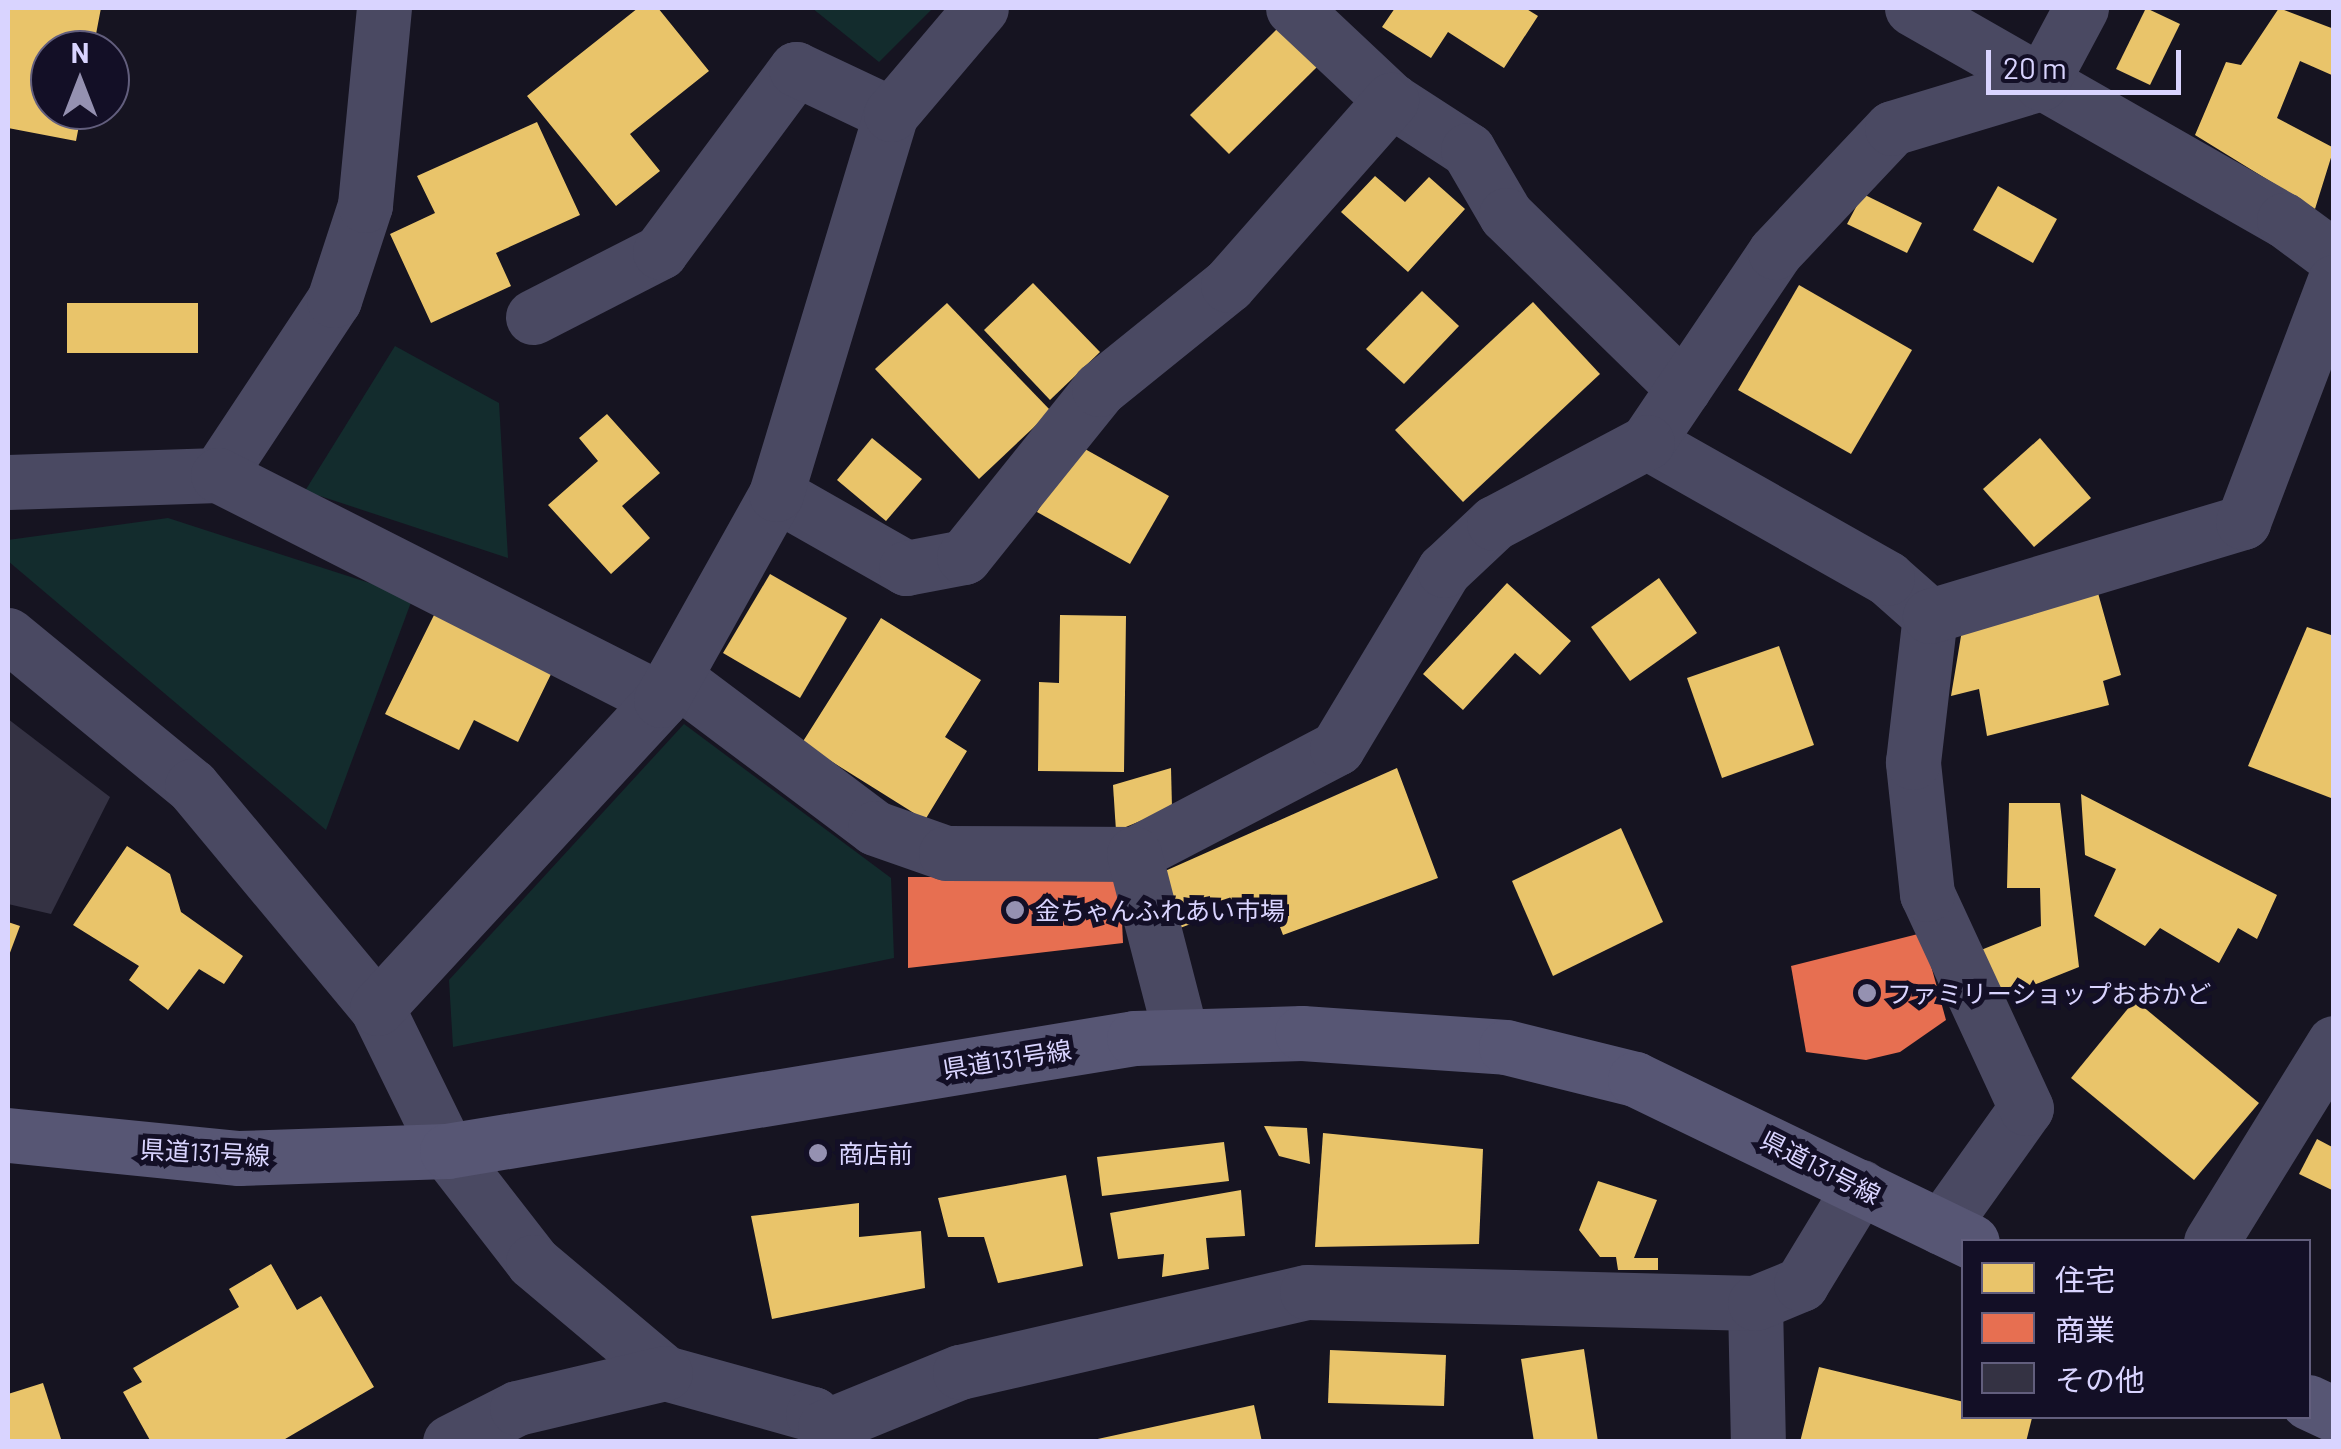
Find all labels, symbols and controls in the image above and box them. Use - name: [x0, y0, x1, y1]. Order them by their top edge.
- north arrow: [30, 30, 130, 130]
- scale bar: [1991, 30, 2186, 92]
- text: N: [71, 35, 89, 69]
- text: 20 m: [2003, 49, 2067, 85]
- place label: 金ちゃんふれあい市場: [1035, 895, 1285, 925]
- marker: 金ちゃんふれあい市場: [1004, 899, 1026, 921]
- place label: ファミリーショップおおかど: [1887, 978, 2212, 1008]
- marker: ファミリーショップおおかど: [1856, 982, 1878, 1004]
- street label: 県道131号線: [940, 1034, 1074, 1084]
- street label: 県道131号線: [1756, 1124, 1886, 1210]
- street label: 県道131号線: [139, 1134, 271, 1170]
- place label: 商店前: [838, 1138, 913, 1168]
- marker: 商店前: [807, 1142, 829, 1164]
- legend: [1961, 1239, 2311, 1419]
- text: 住宅: [2055, 1261, 2115, 1297]
- text: 商業: [2055, 1311, 2115, 1347]
- text: その他: [2055, 1361, 2145, 1397]

